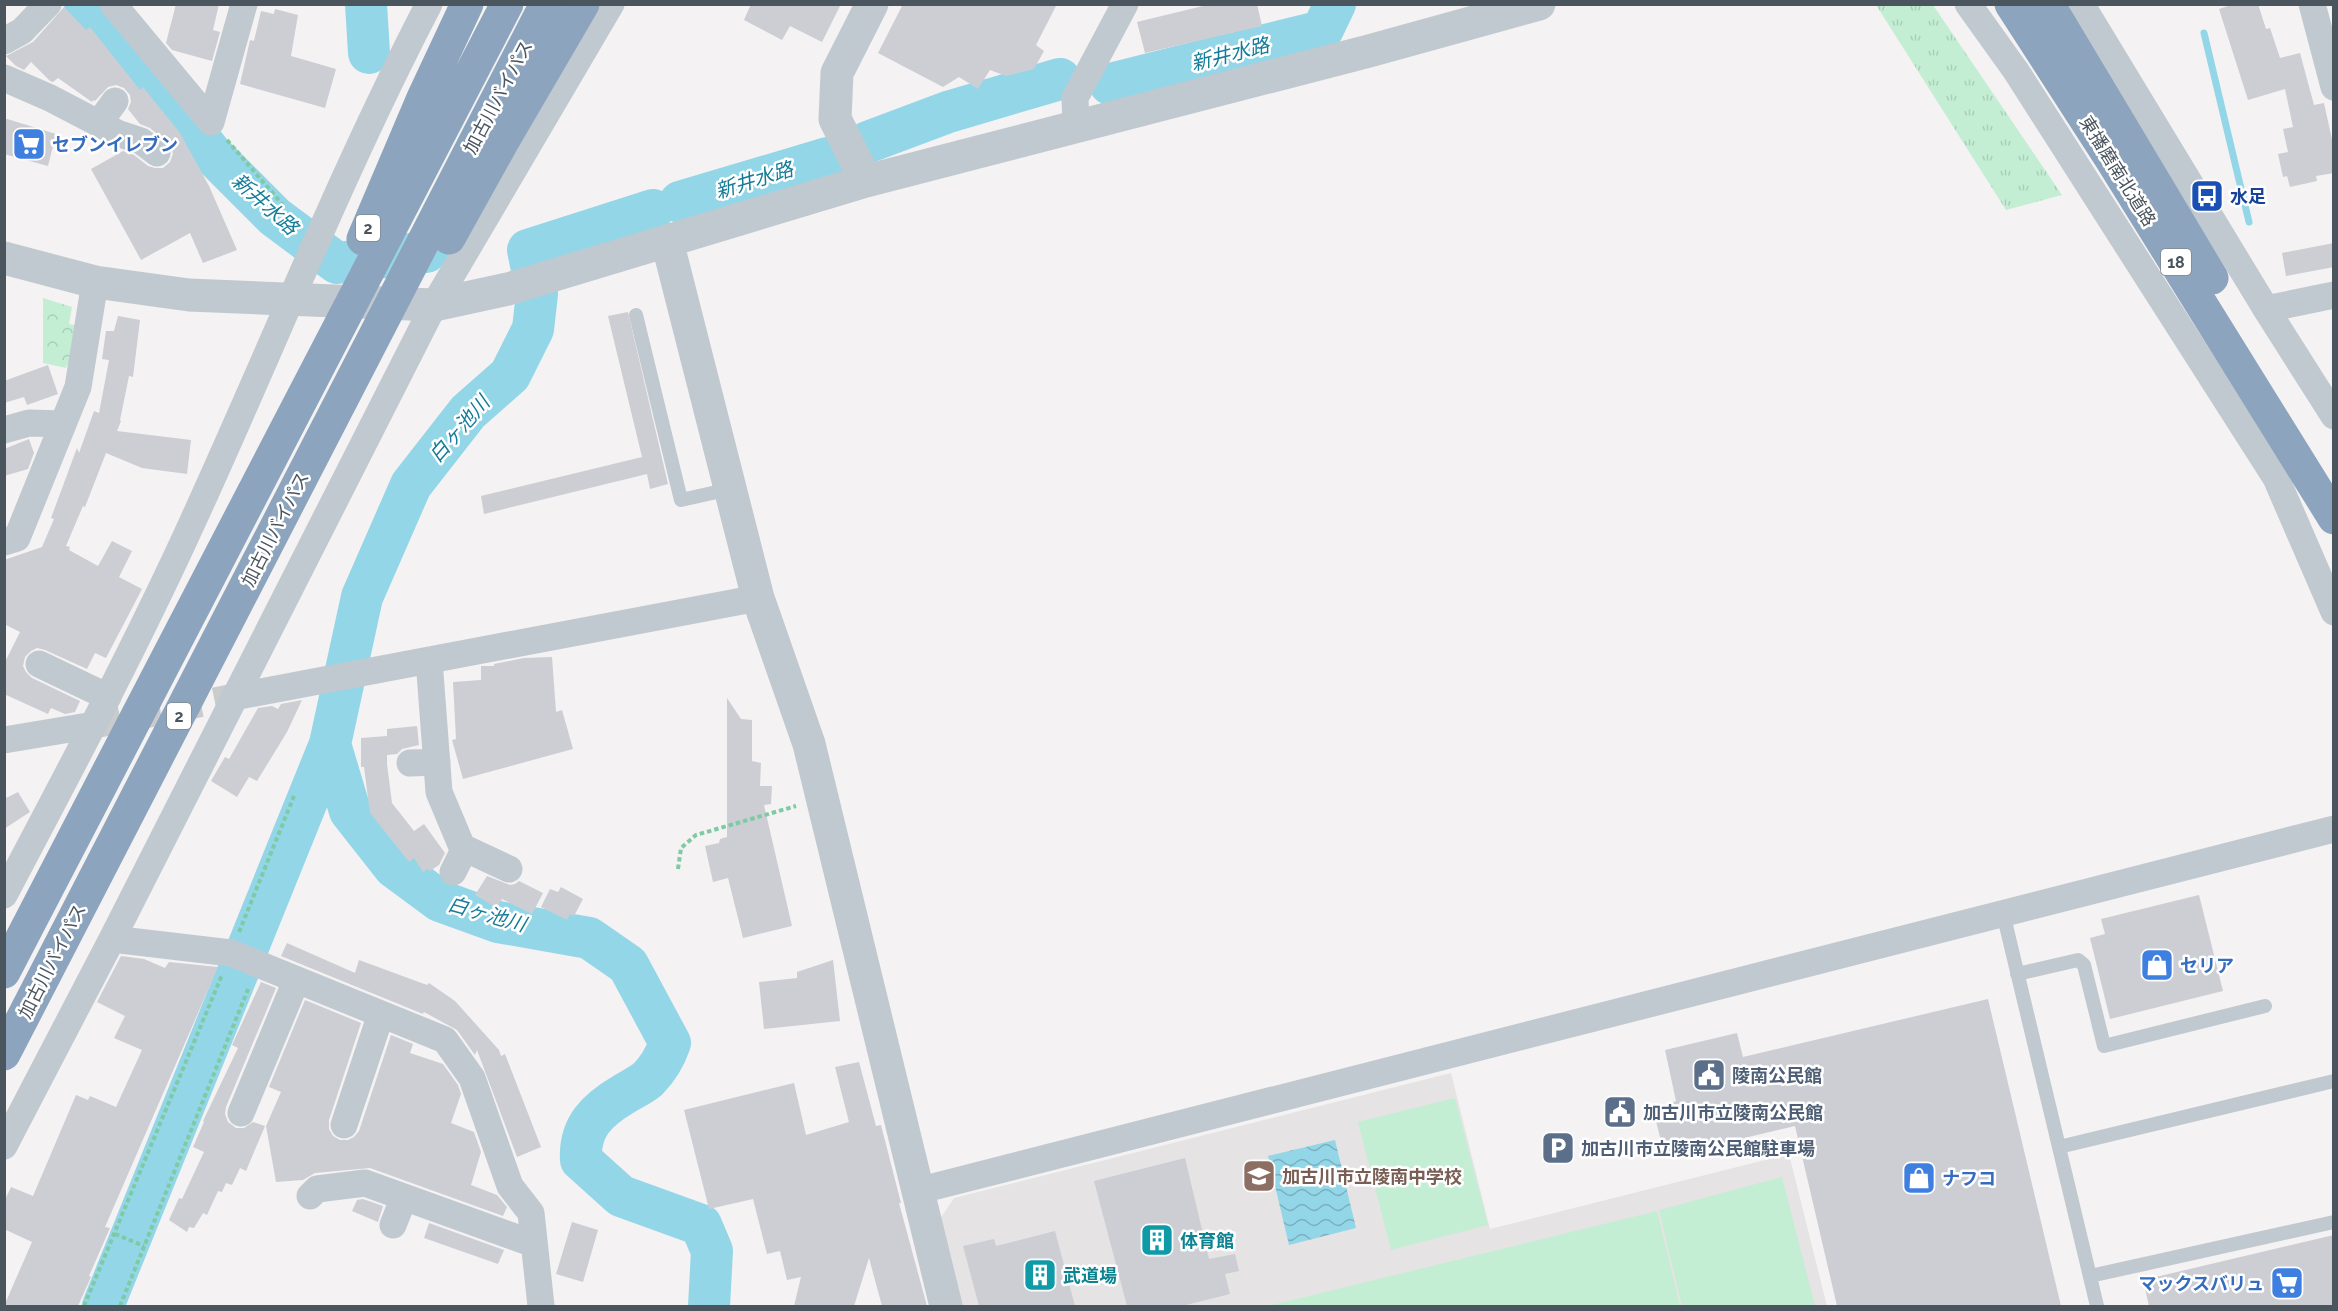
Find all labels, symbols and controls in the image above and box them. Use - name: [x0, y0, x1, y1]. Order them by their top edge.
- water label: 新井水路: [1188, 32, 1274, 75]
- street label: 加古川バイパス: [459, 37, 537, 157]
- street label: 東播磨南北道路: [2076, 112, 2160, 230]
- supermarket icon: セブンイレブン: [11, 126, 47, 162]
- place label: セブンイレブン: [52, 134, 178, 155]
- water label: 新井水路: [712, 156, 798, 203]
- water label: 新井水路: [227, 168, 304, 241]
- bus stop icon: 水足: [2189, 178, 2225, 214]
- place label: 水足: [2230, 186, 2266, 207]
- road number: 2: [356, 215, 380, 241]
- road number: 18: [2161, 249, 2191, 275]
- water label: 白ヶ池川: [424, 389, 496, 467]
- street label: 加古川バイパス: [237, 468, 313, 590]
- road number: 2: [167, 703, 191, 729]
- water label: 白ヶ池川: [445, 891, 531, 937]
- street label: 加古川バイパス: [14, 900, 90, 1022]
- shop icon: セリア: [2139, 947, 2175, 983]
- place label: セリア: [2180, 955, 2234, 976]
- public building icon: 陵南公民館: [1691, 1057, 1727, 1093]
- place label: 陵南公民館: [1732, 1065, 1822, 1086]
- public building icon: 加古川市立陵南公民館: [1602, 1094, 1638, 1130]
- place label: 加古川市立陵南公民館: [1643, 1102, 1823, 1123]
- parking icon: 加古川市立陵南公民館駐車場: [1540, 1130, 1576, 1166]
- place label: 加古川市立陵南公民館駐車場: [1581, 1138, 1815, 1159]
- school or university icon: 加古川市立陵南中学校: [1241, 1158, 1277, 1194]
- shop icon: ナフコ: [1901, 1160, 1937, 1196]
- place label: 加古川市立陵南中学校: [1282, 1166, 1462, 1187]
- place label: ナフコ: [1942, 1168, 1996, 1189]
- building icon: 体育館: [1139, 1222, 1175, 1258]
- place label: 体育館: [1180, 1230, 1234, 1251]
- building icon: 武道場: [1022, 1257, 1058, 1293]
- place label: 武道場: [1063, 1265, 1117, 1286]
- supermarket icon: マックスバリュ: [2269, 1265, 2305, 1301]
- place label: マックスバリュ: [2139, 1273, 2264, 1294]

